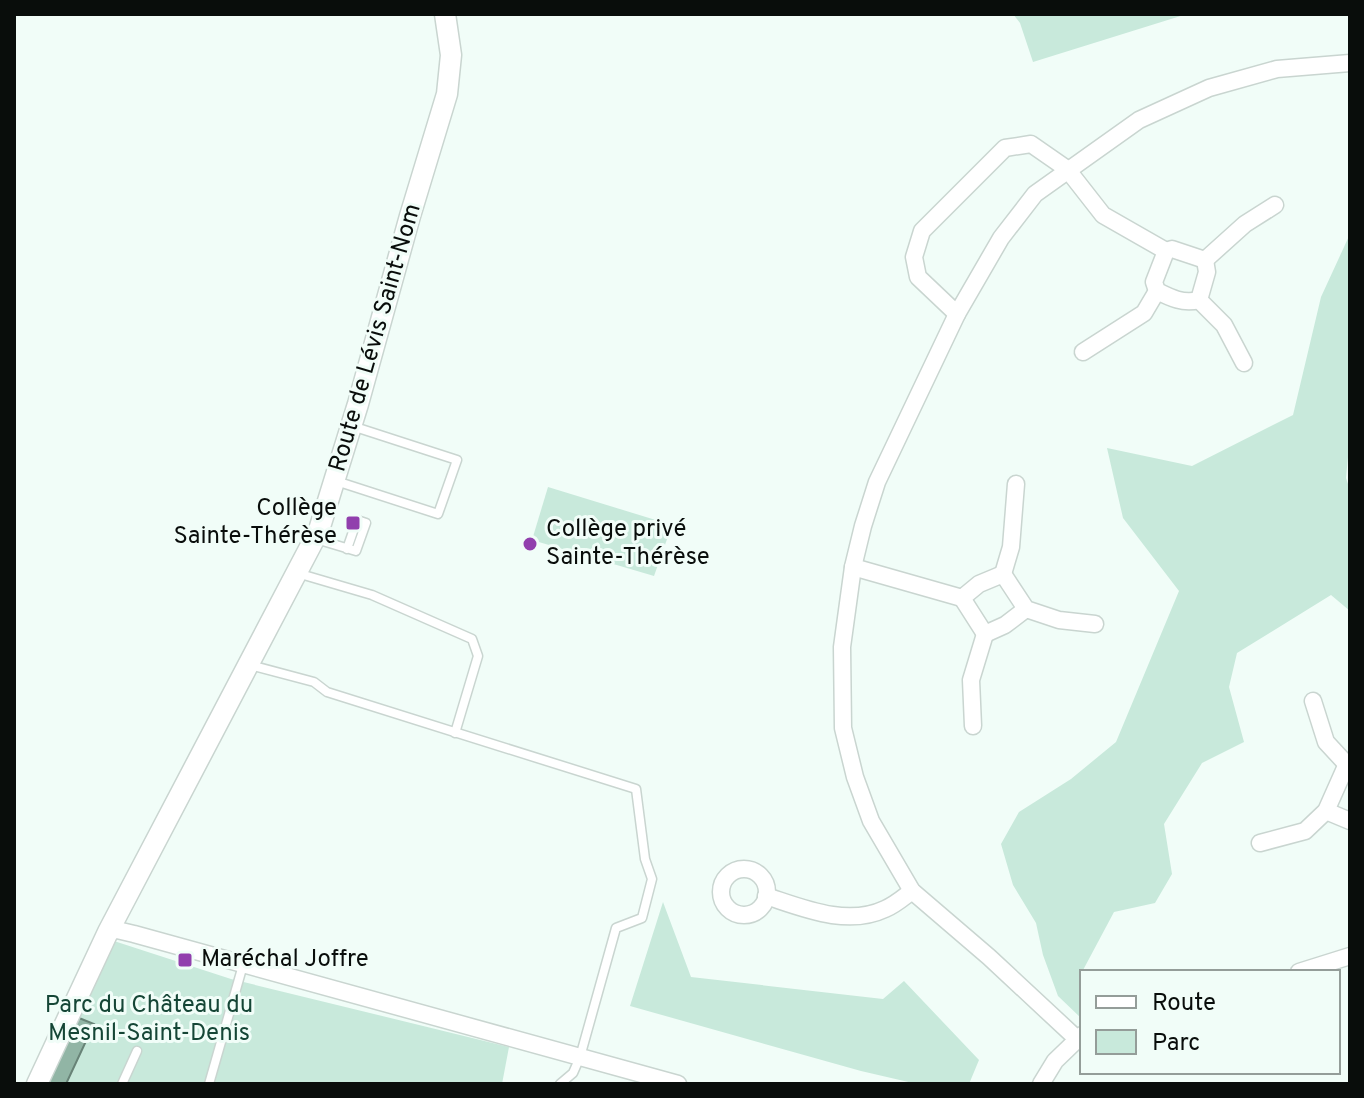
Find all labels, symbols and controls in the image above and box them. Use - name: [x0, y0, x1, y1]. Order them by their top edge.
- street label: Route de Lévis Saint-Nom: [323, 200, 429, 476]
- place label: Collège Sainte-Thérèse: [173, 494, 337, 552]
- marker: Collège Sainte-Thérèse: [344, 514, 362, 532]
- place label: Collège privé Sainte-Thérèse: [546, 515, 710, 573]
- marker: Collège privé Sainte-Thérèse: [521, 535, 539, 553]
- place label: Maréchal Joffre: [201, 945, 369, 975]
- marker: Maréchal Joffre: [176, 951, 194, 969]
- legend: [1080, 970, 1340, 1074]
- text: Route: [1152, 989, 1216, 1019]
- park label: Parc du Château du Mesnil-Saint-Denis: [45, 991, 253, 1049]
- text: Parc: [1152, 1029, 1200, 1059]

